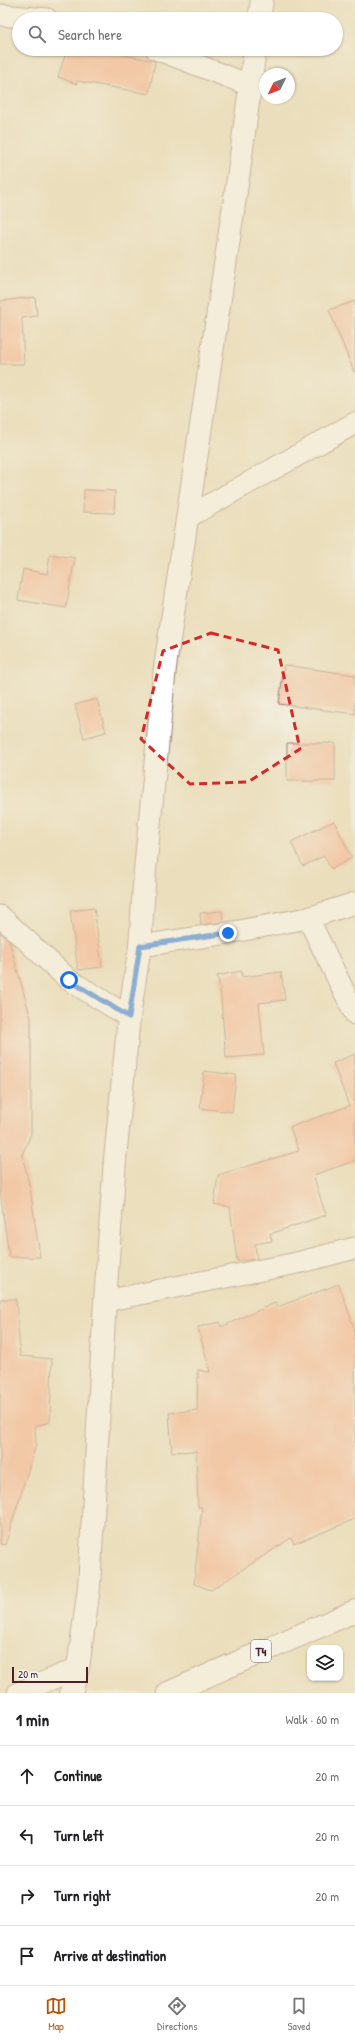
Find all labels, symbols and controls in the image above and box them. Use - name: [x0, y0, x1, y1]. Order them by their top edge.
- search box: [12, 12, 343, 56]
- icon: search: [26, 23, 48, 45]
- text: Search here: [58, 24, 122, 45]
- north arrow: [259, 68, 295, 104]
- route end: [219, 924, 237, 942]
- route start: [60, 971, 78, 989]
- road number: T4: [251, 1640, 271, 1662]
- map controls: [307, 1645, 343, 1681]
- button: layers: [307, 1645, 343, 1681]
- scale bar: [12, 1665, 88, 1684]
- text: 20 m: [18, 1667, 38, 1681]
- text: 1 min: [16, 1708, 49, 1731]
- text: Walk · 60 m: [286, 1710, 339, 1728]
- icon: ahead: [16, 1765, 38, 1787]
- text: Continue: [54, 1765, 102, 1786]
- text: 20 m: [315, 1767, 339, 1785]
- icon: left: [16, 1825, 38, 1847]
- text: Turn left: [54, 1825, 104, 1846]
- text: 20 m: [315, 1827, 339, 1845]
- icon: right: [16, 1885, 38, 1907]
- text: Turn right: [54, 1885, 110, 1906]
- text: 20 m: [315, 1887, 339, 1905]
- icon: arrive: [16, 1945, 38, 1967]
- text: Arrive at destination: [54, 1945, 166, 1966]
- tab: Map: [45, 1995, 67, 2033]
- tab: Directions: [157, 1995, 198, 2033]
- tab: Saved: [288, 1995, 310, 2033]

